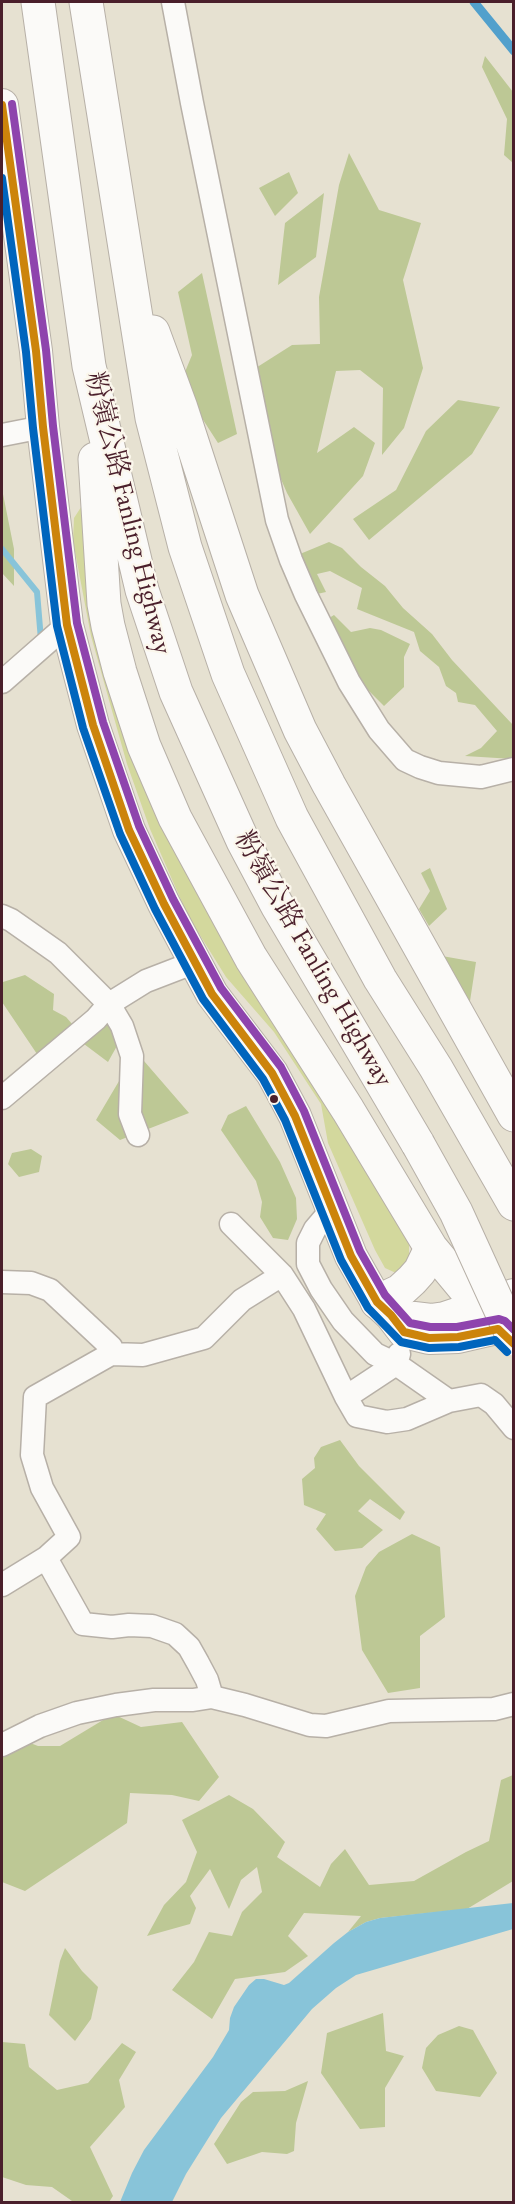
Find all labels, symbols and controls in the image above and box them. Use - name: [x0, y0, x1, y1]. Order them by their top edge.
- street label: 粉嶺公路 Fanling Highway: [77, 368, 179, 658]
- street label: 粉嶺公路 Fanling Highway: [227, 825, 399, 1093]
- unlabelled marker: [268, 1093, 280, 1105]

